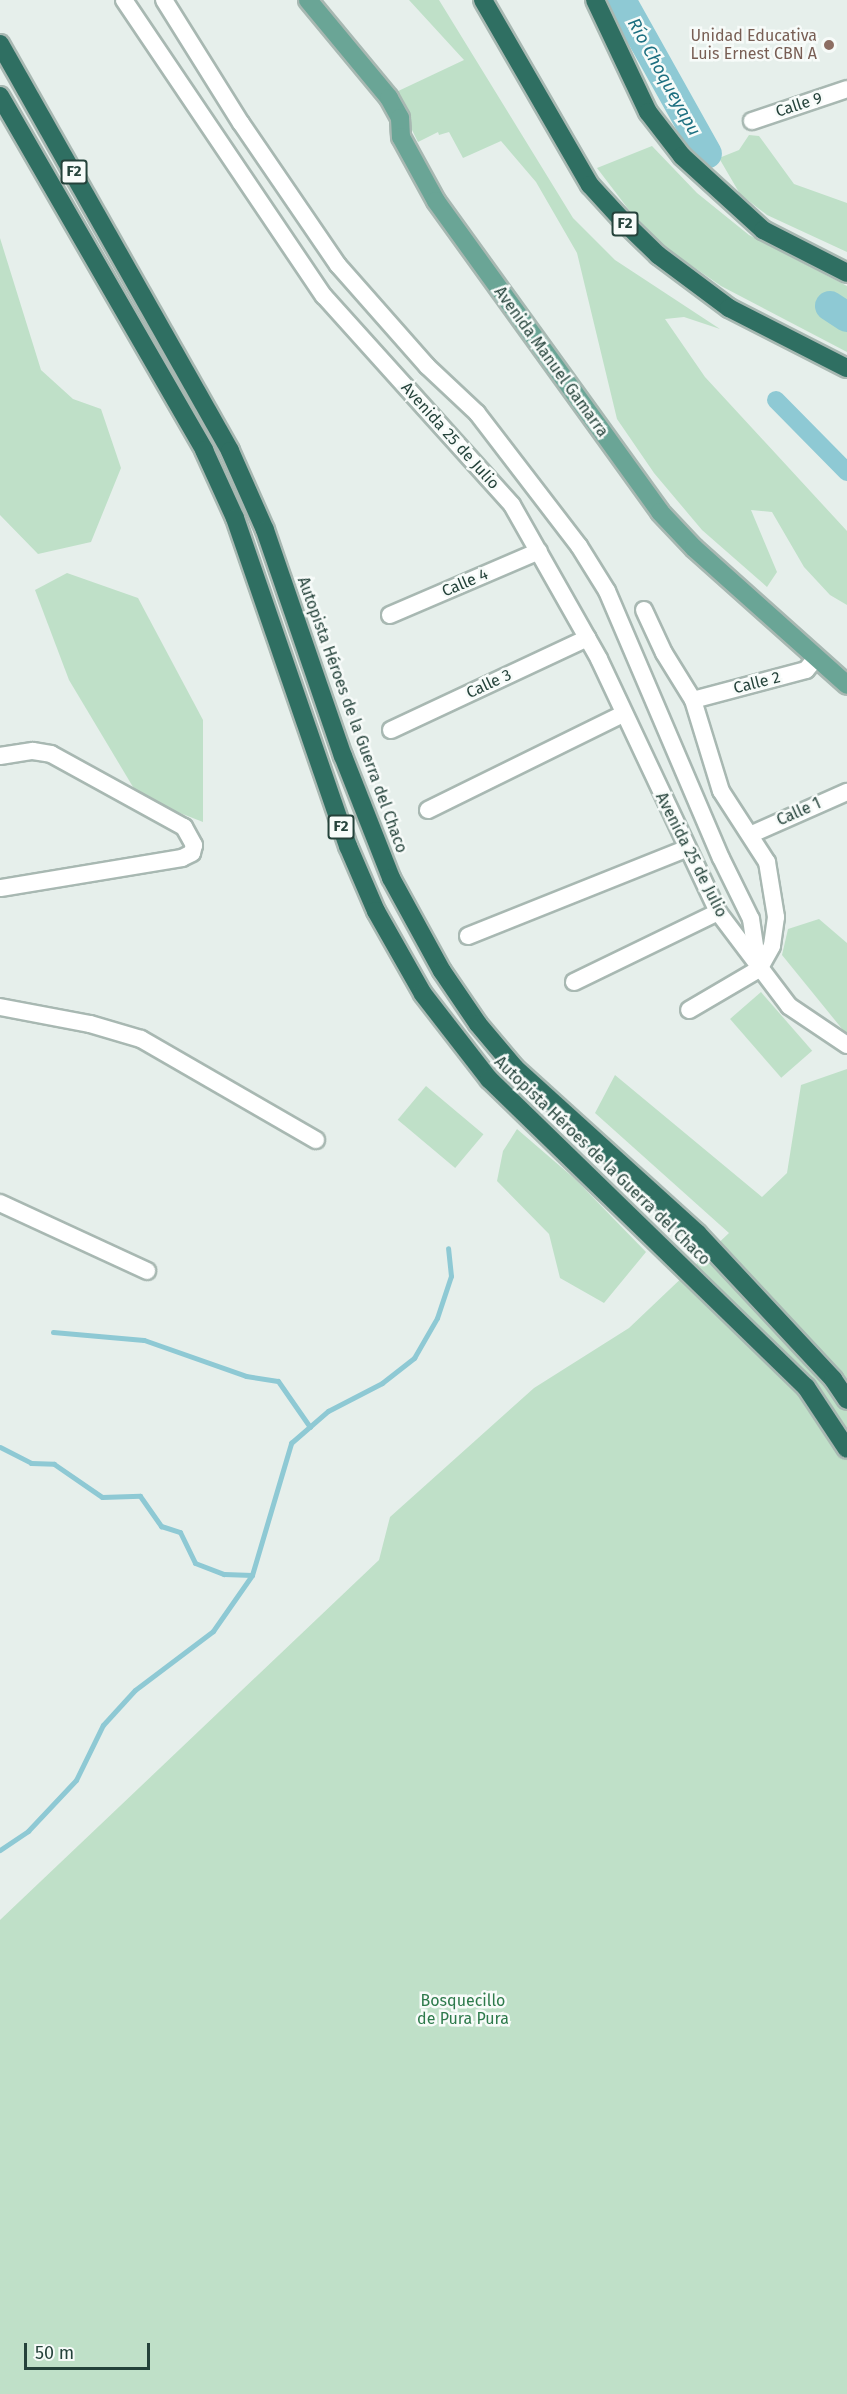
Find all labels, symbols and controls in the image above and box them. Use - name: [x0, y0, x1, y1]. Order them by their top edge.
- water label: Río Choqueyapu: [623, 14, 705, 140]
- place label: Unidad Educativa Luis Ernest CBN A: [691, 26, 817, 64]
- marker: Unidad Educativa Luis Ernest CBN A: [822, 38, 836, 52]
- street label: Calle 9: [773, 88, 825, 122]
- road number: F2: [60, 160, 88, 184]
- road number: F2: [612, 212, 638, 236]
- street label: Avenida Manuel Gamarra: [490, 283, 612, 441]
- street label: Avenida 25 de Julio: [397, 378, 503, 494]
- street label: Calle 4: [439, 565, 491, 601]
- street label: Autopista Héroes de la Guerra del Chaco: [293, 574, 411, 856]
- street label: Calle 3: [463, 665, 515, 703]
- street label: Calle 2: [732, 668, 782, 698]
- street label: Avenida 25 de Julio: [651, 789, 731, 921]
- street label: Calle 1: [774, 794, 824, 830]
- road number: F2: [328, 815, 354, 839]
- street label: Autopista Héroes de la Guerra del Chaco: [490, 1053, 714, 1269]
- park label: Bosquecillo de Pura Pura: [417, 1991, 509, 2029]
- scale bar: [27, 2331, 153, 2369]
- text: 50 m: [35, 2342, 74, 2364]

